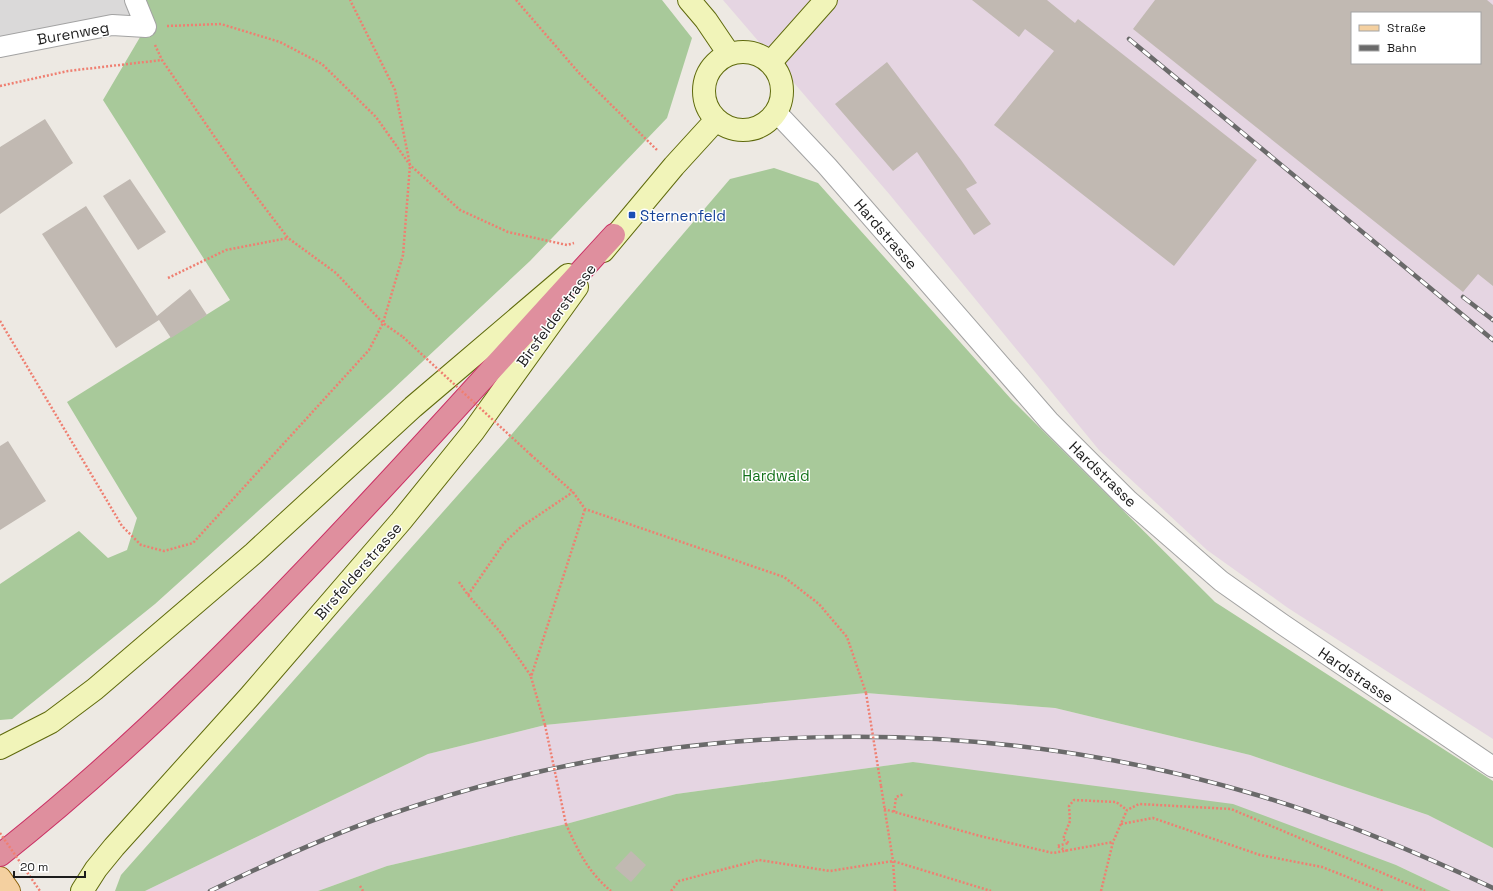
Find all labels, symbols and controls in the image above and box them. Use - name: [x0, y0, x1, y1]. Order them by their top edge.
- legend: [1351, 12, 1481, 64]
- street label: Burenweg: [35, 17, 111, 49]
- text: Straße: [1387, 20, 1426, 36]
- text: Bahn: [1387, 40, 1417, 56]
- street label: Hardstrasse: [850, 195, 922, 273]
- place label: Sternenfeld: [640, 206, 726, 225]
- marker: Sternenfeld: [627, 210, 637, 220]
- street label: Birsfelderstrasse: [512, 260, 600, 370]
- street label: Hardstrasse: [1065, 437, 1141, 511]
- park label: Hardwald: [742, 466, 810, 485]
- street label: Birsfelderstrasse: [310, 518, 406, 624]
- street label: Hardstrasse: [1315, 643, 1397, 707]
- scale bar: [14, 853, 85, 879]
- text: 20 m: [20, 859, 48, 875]

